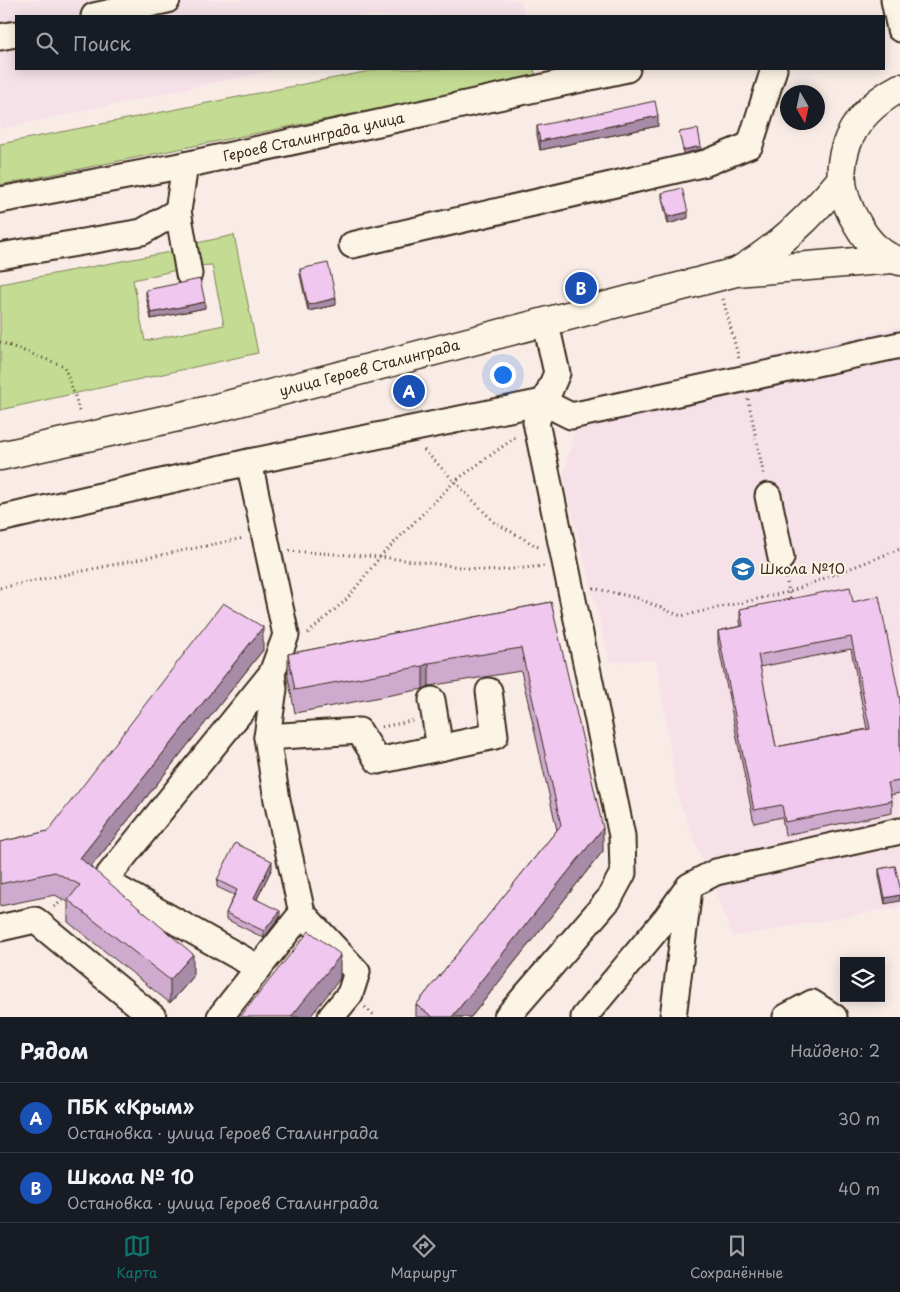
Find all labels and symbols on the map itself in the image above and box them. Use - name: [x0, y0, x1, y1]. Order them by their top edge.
- north arrow: [780, 85, 825, 130]
- street label: Героев Сталинграда улица: [221, 107, 406, 166]
- pin: B: [565, 269, 597, 307]
- street label: улица Героев Сталинграда: [277, 334, 462, 401]
- your location: [490, 362, 516, 388]
- pin: A: [393, 372, 425, 410]
- school or university icon: Школа №10: [730, 556, 756, 582]
- place label: Школа №10: [760, 558, 845, 579]

